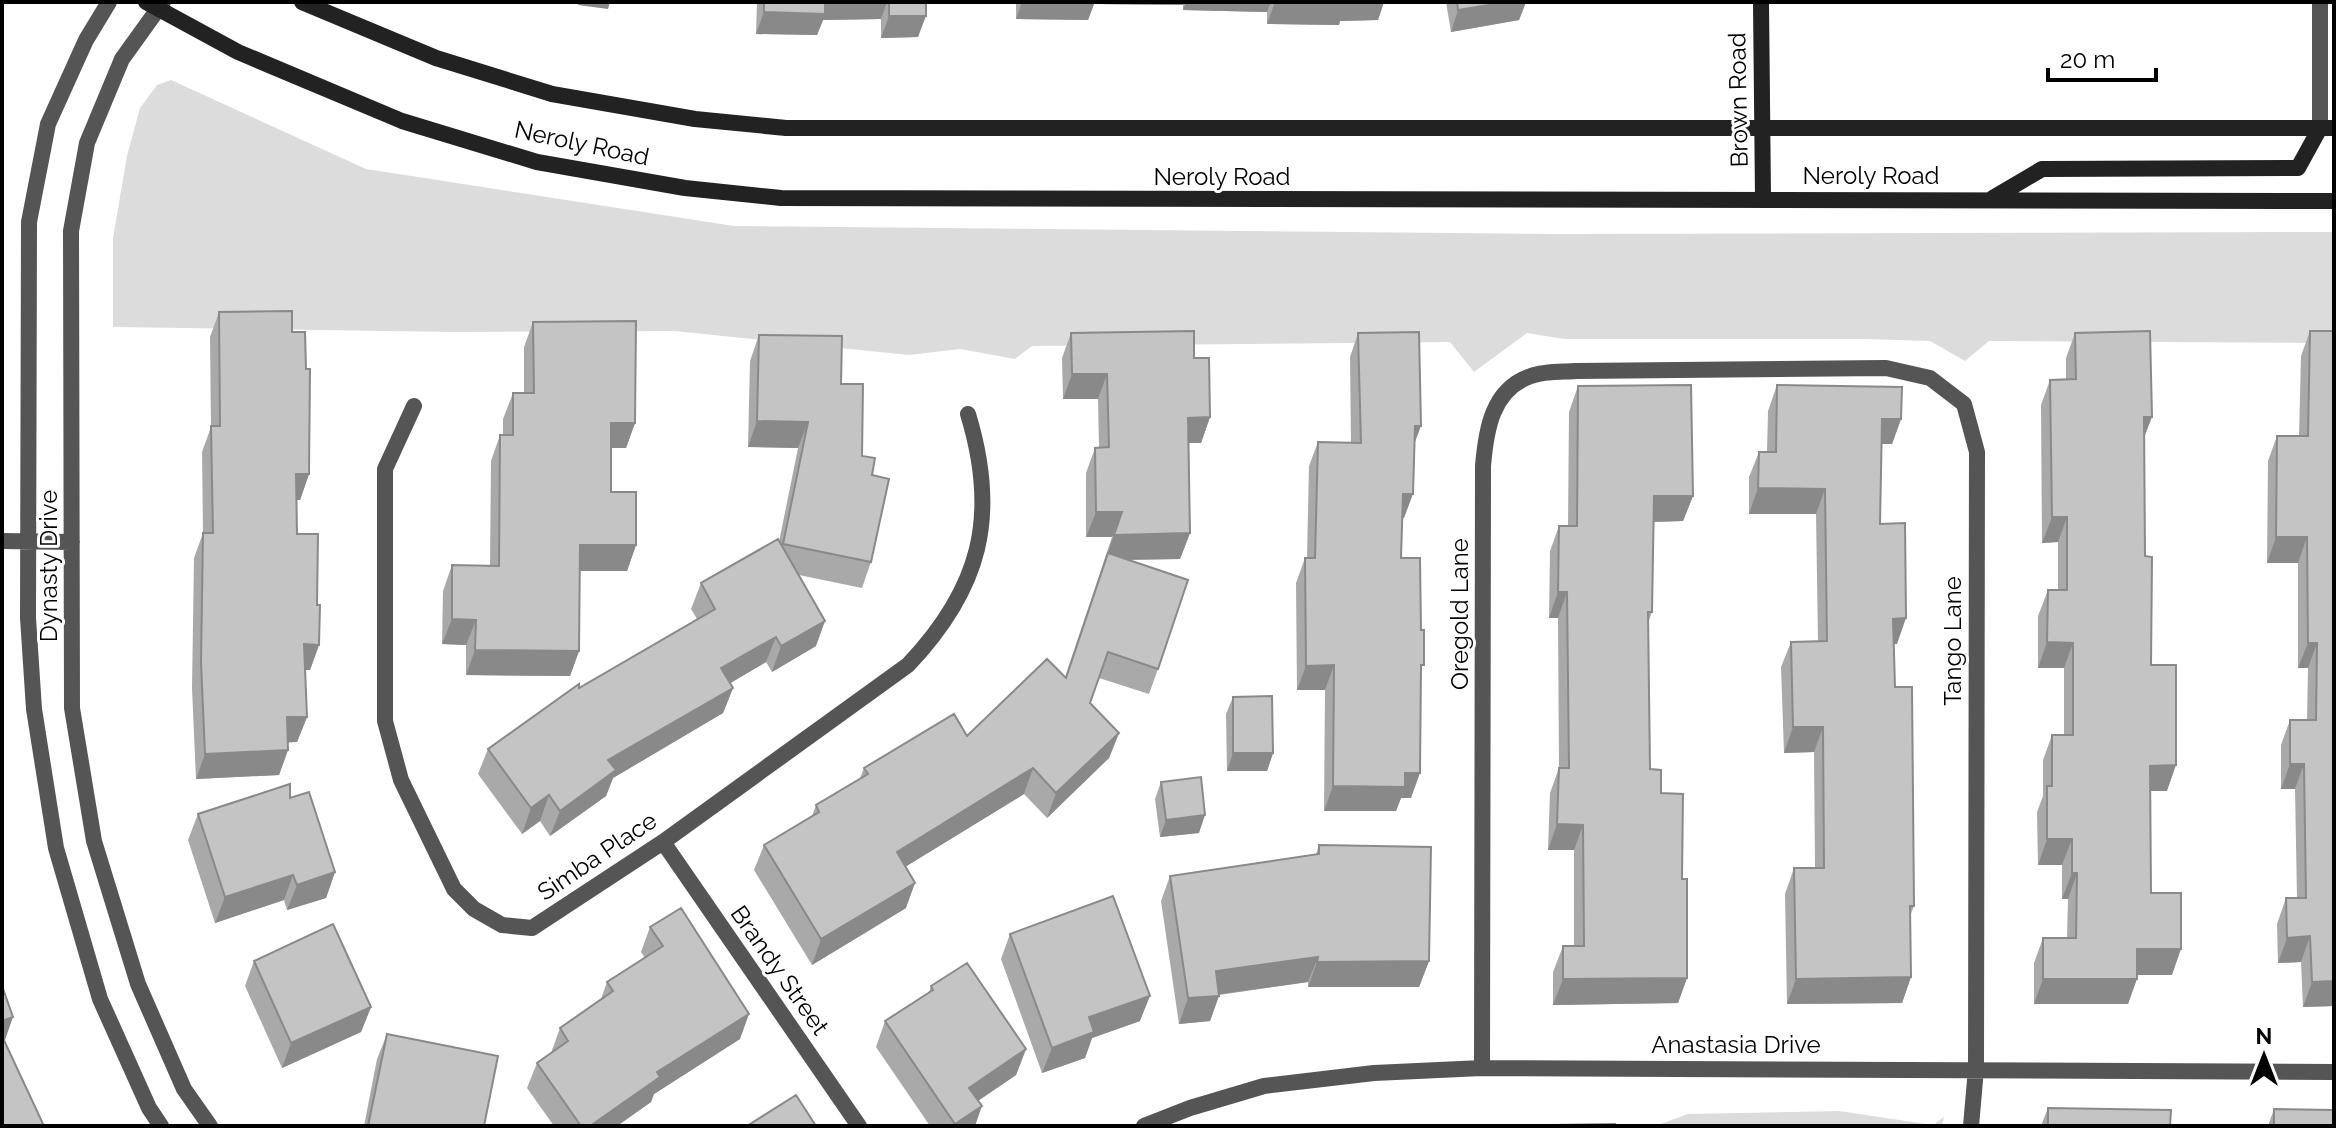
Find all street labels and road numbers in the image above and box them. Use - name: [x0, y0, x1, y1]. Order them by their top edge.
- street label: Brown Road: [1722, 32, 1754, 168]
- street label: Neroly Road: [512, 115, 652, 171]
- street label: Neroly Road: [1803, 161, 1939, 190]
- street label: Neroly Road: [1154, 162, 1290, 191]
- street label: Dynasty Drive: [34, 490, 63, 642]
- street label: Oregold Lane: [1445, 538, 1474, 690]
- street label: Tango Lane: [1938, 576, 1967, 706]
- street label: Simba Place: [532, 806, 662, 906]
- street label: Brandy Street: [725, 900, 835, 1040]
- street label: Anastasia Drive: [1651, 1030, 1821, 1059]

